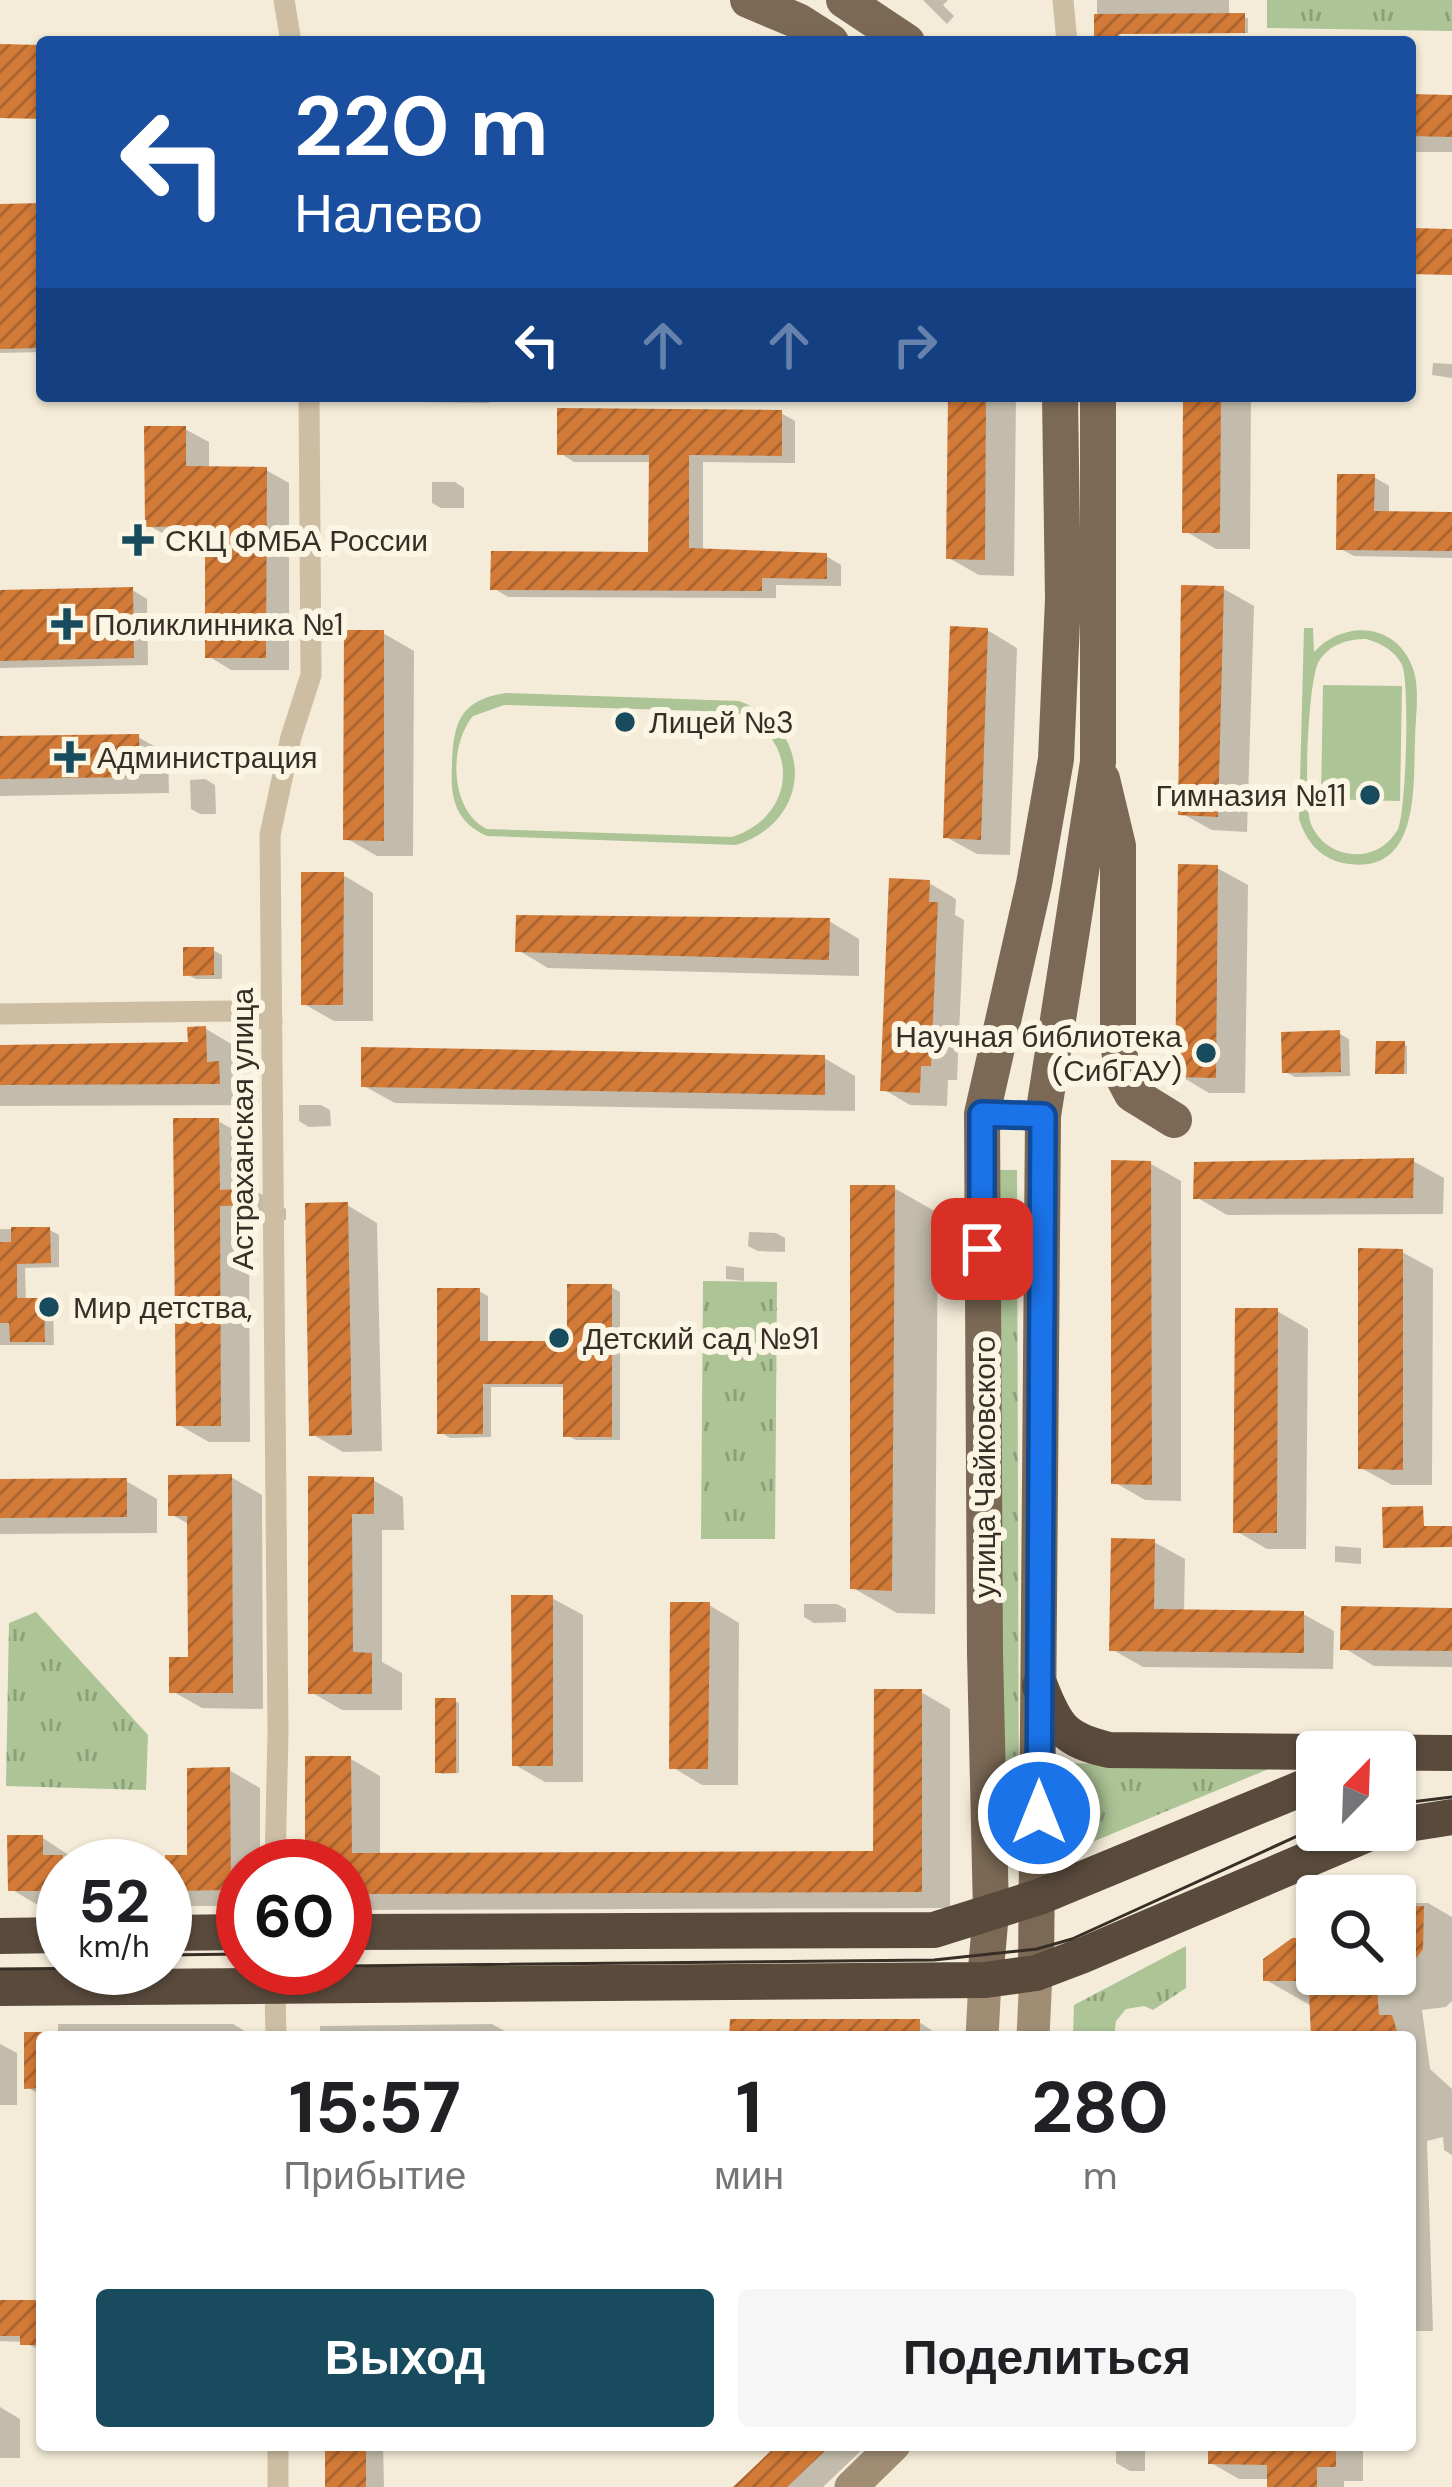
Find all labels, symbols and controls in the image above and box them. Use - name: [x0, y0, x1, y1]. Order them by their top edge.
- text: 220 m: [294, 72, 549, 181]
- icon: left: [96, 84, 252, 240]
- text: Налево: [294, 178, 483, 249]
- icon: left: [504, 312, 570, 378]
- icon: ahead: [630, 312, 696, 378]
- icon: ahead: [756, 312, 822, 378]
- icon: right: [882, 312, 948, 378]
- place label: СКЦ ФМБА России: [165, 521, 428, 560]
- marker: СКЦ ФМБА России: [122, 524, 154, 556]
- place label: Поликлинника №1: [94, 605, 343, 644]
- marker: Поликлинника №1: [51, 608, 83, 640]
- place label: Лицей №3: [649, 703, 794, 742]
- marker: Лицей №3: [612, 709, 638, 735]
- place label: Администрация: [97, 738, 318, 777]
- marker: Администрация: [54, 741, 86, 773]
- place label: Гимназия №11: [1156, 776, 1346, 815]
- marker: Гимназия №11: [1357, 782, 1383, 808]
- street label: Астраханская улица: [223, 988, 262, 1270]
- place label: Научная библиотека (СибГАУ): [895, 1017, 1182, 1090]
- marker: Научная библиотека (СибГАУ): [1193, 1040, 1219, 1066]
- pin: [931, 1198, 1033, 1300]
- icon: arrive: [949, 1216, 1015, 1282]
- place label: Мир детства,: [73, 1288, 253, 1327]
- marker: Мир детства,: [36, 1294, 62, 1320]
- place label: Детский сад №91: [583, 1319, 819, 1358]
- marker: Детский сад №91: [546, 1325, 572, 1351]
- street label: улица Чайковского: [965, 1336, 1004, 1598]
- north arrow: [1296, 1731, 1416, 1851]
- map controls: [1296, 1731, 1416, 1995]
- position arrow: [976, 1750, 1102, 1876]
- speed limit sign: 60: [216, 1839, 372, 1995]
- text: 52: [78, 1862, 150, 1941]
- button: search: [1296, 1875, 1416, 1995]
- text: km/h: [79, 1927, 149, 1966]
- text: 15:57: [289, 2061, 461, 2154]
- text: 1: [736, 2061, 762, 2154]
- text: 280: [1031, 2061, 1169, 2154]
- text: Прибытие: [283, 2150, 467, 2201]
- text: мин: [714, 2150, 784, 2201]
- text: m: [1083, 2150, 1117, 2201]
- button: Выход: [96, 2289, 714, 2427]
- button: Поделиться: [738, 2289, 1356, 2427]

